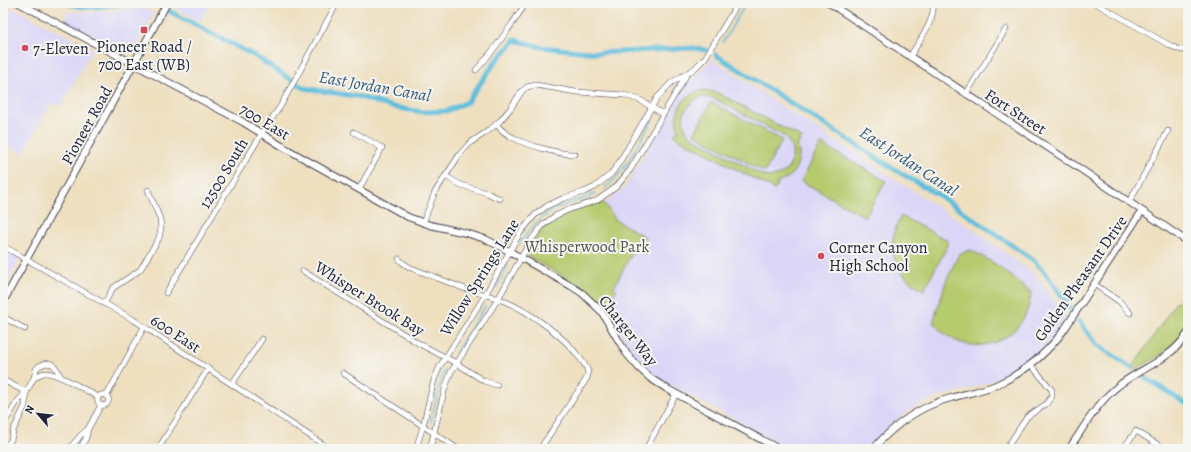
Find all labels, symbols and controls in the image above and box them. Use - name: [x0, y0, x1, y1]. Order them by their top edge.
- marker: Pioneer Road / 700 East (WB): [139, 25, 149, 35]
- place label: Pioneer Road / 700 East (WB): [96, 36, 192, 76]
- place label: 7-Eleven: [33, 38, 89, 60]
- marker: 7-Eleven: [20, 43, 30, 53]
- water label: East Jordan Canal: [317, 65, 433, 108]
- street label: Pioneer Road: [56, 82, 118, 169]
- street label: Fort Street: [980, 84, 1051, 140]
- street label: 700 East: [235, 98, 294, 146]
- water label: East Jordan Canal: [855, 121, 963, 202]
- street label: 12500 South: [194, 134, 254, 213]
- street label: Golden Pheasant Drive: [1029, 211, 1133, 346]
- street label: Willow Springs Lane: [434, 215, 525, 341]
- park label: Whisperwood Park: [524, 236, 650, 258]
- place label: Corner Canyon High School: [829, 237, 928, 277]
- marker: Corner Canyon High School: [816, 251, 826, 261]
- street label: Whisper Brook Bay: [310, 256, 429, 342]
- street label: Charger Way: [594, 291, 663, 371]
- street label: 600 East: [146, 309, 205, 358]
- north arrow: [18, 394, 58, 434]
- text: N: [21, 402, 38, 417]

